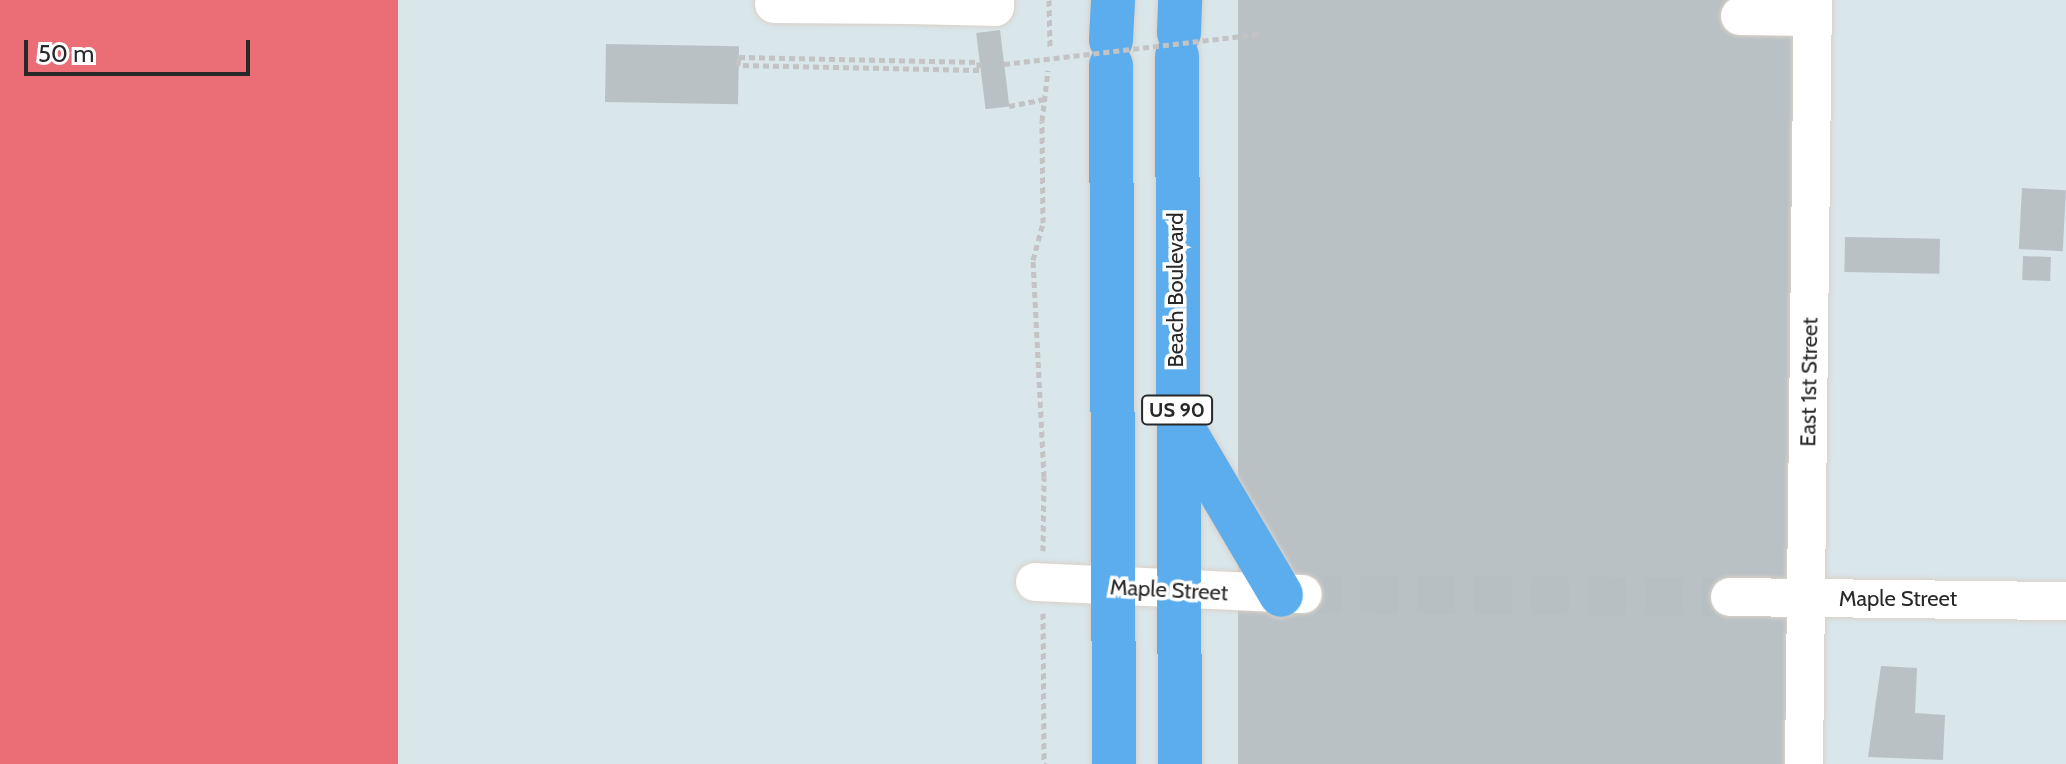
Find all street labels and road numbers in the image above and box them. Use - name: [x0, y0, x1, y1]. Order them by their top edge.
- street label: Beach Boulevard: [1163, 213, 1189, 367]
- street label: East 1st Street: [1795, 317, 1823, 447]
- road number: US 90: [1141, 394, 1213, 426]
- street label: Maple Street: [1109, 574, 1229, 606]
- street label: Maple Street: [1839, 586, 1957, 612]

